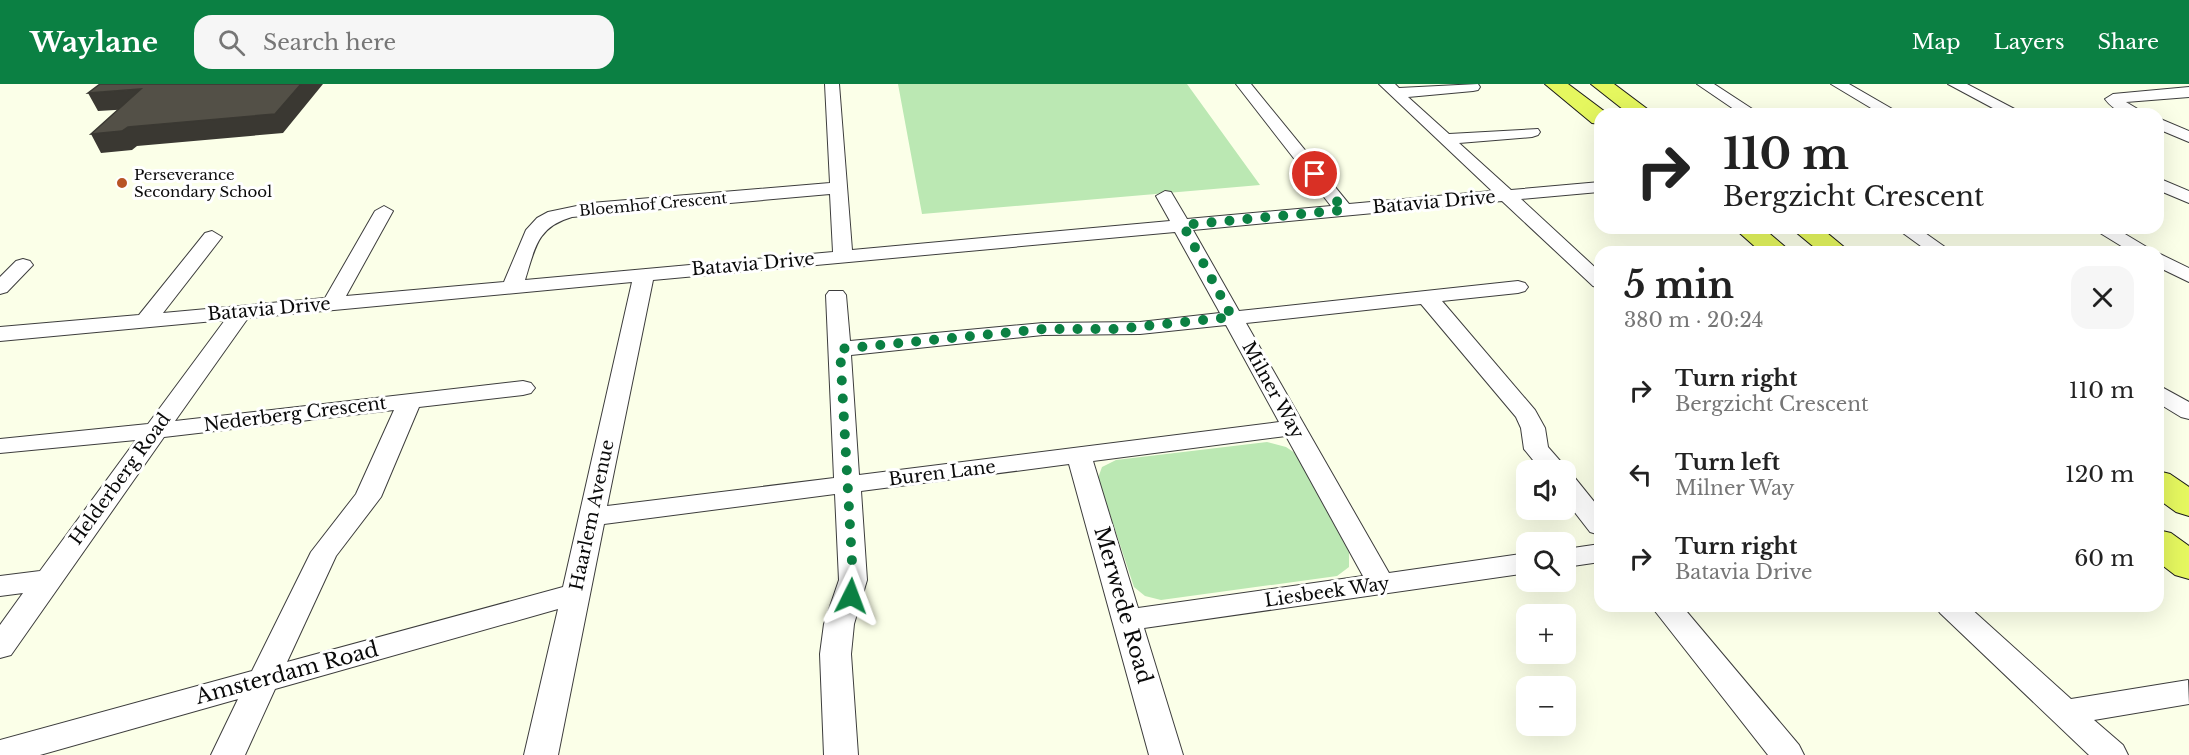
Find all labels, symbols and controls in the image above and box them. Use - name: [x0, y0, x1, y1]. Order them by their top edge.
- search box: [194, 15, 614, 69]
- text: Waylane: [30, 25, 158, 60]
- icon: search: [215, 26, 248, 59]
- text: Search here: [263, 29, 396, 56]
- text: Map: [1912, 29, 1961, 55]
- text: Layers: [1994, 29, 2065, 55]
- text: Share: [2098, 29, 2159, 55]
- text: 110 m: [1723, 128, 1849, 180]
- icon: right: [1624, 132, 1702, 210]
- pin: [1289, 148, 1340, 199]
- icon: arrive: [1298, 157, 1331, 190]
- place label: Perseverance Secondary School: [134, 165, 272, 201]
- marker: Perseverance Secondary School: [115, 176, 129, 190]
- text: Bergzicht Crescent: [1723, 180, 1984, 213]
- street label: Batavia Drive: [1371, 186, 1497, 218]
- street label: Bloemhof Crescent: [578, 188, 728, 220]
- street label: Batavia Drive: [690, 248, 816, 280]
- text: 5 min: [1624, 263, 1734, 308]
- button: close: [2071, 266, 2134, 329]
- street label: Batavia Drive: [206, 293, 332, 325]
- text: 380 m · 20:24: [1624, 308, 1763, 332]
- street label: Milner Way: [1237, 338, 1309, 443]
- text: Turn right: [1675, 365, 1797, 392]
- icon: right: [1624, 374, 1657, 407]
- text: 110 m: [2069, 377, 2134, 404]
- street label: Nederberg Crescent: [202, 392, 388, 436]
- text: Bergzicht Crescent: [1675, 392, 1868, 416]
- street label: Helderberg Road: [65, 409, 175, 549]
- street label: Haarlem Avenue: [565, 438, 619, 592]
- text: Turn left: [1675, 449, 1780, 476]
- street label: Buren Lane: [887, 456, 997, 490]
- icon: left: [1624, 458, 1657, 491]
- map controls: [1516, 460, 1576, 736]
- button: sound: [1516, 460, 1576, 520]
- text: 120 m: [2065, 461, 2134, 488]
- text: Milner Way: [1675, 476, 1795, 500]
- street label: Merwede Road: [1088, 524, 1158, 686]
- button: search: [1516, 532, 1576, 592]
- text: Turn right: [1675, 533, 1797, 560]
- icon: right: [1624, 542, 1657, 575]
- text: 60 m: [2074, 545, 2134, 572]
- text: Batavia Drive: [1675, 560, 1812, 584]
- position arrow: [819, 564, 883, 628]
- street label: Liesbeek Way: [1263, 572, 1391, 612]
- button: +: [1516, 604, 1576, 664]
- street label: Amsterdam Road: [192, 636, 381, 710]
- button: −: [1516, 676, 1576, 736]

